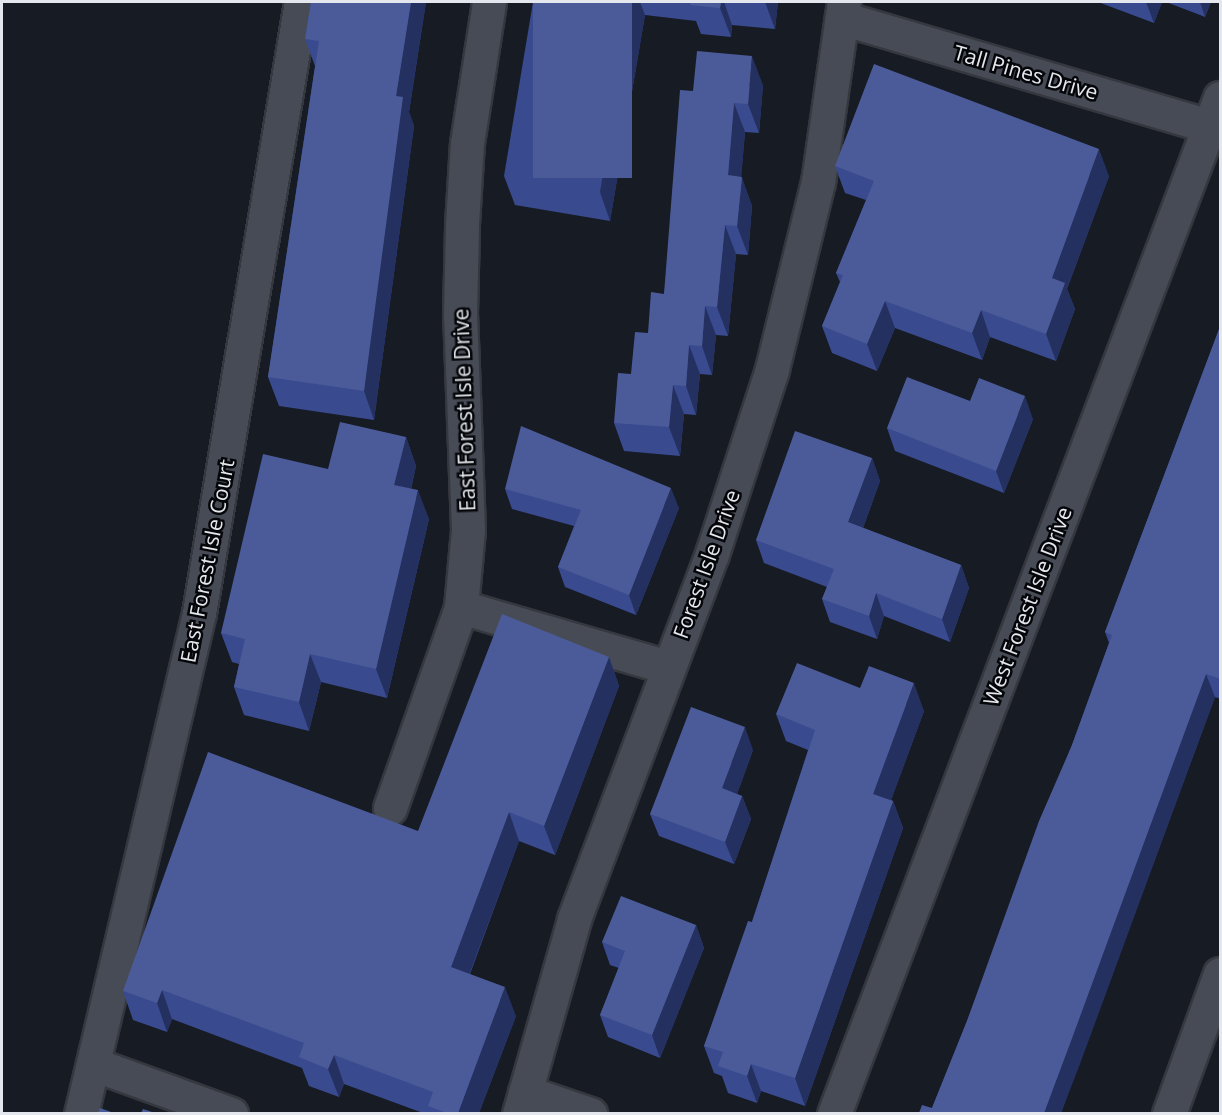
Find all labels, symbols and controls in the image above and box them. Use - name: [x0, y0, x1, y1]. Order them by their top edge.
- street label: Tall Pines Drive: [951, 39, 1101, 105]
- street label: East Forest Isle Drive: [448, 308, 480, 512]
- street label: East Forest Isle Court: [175, 457, 239, 665]
- street label: Forest Isle Drive: [667, 486, 745, 642]
- street label: West Forest Isle Drive: [977, 503, 1077, 709]

